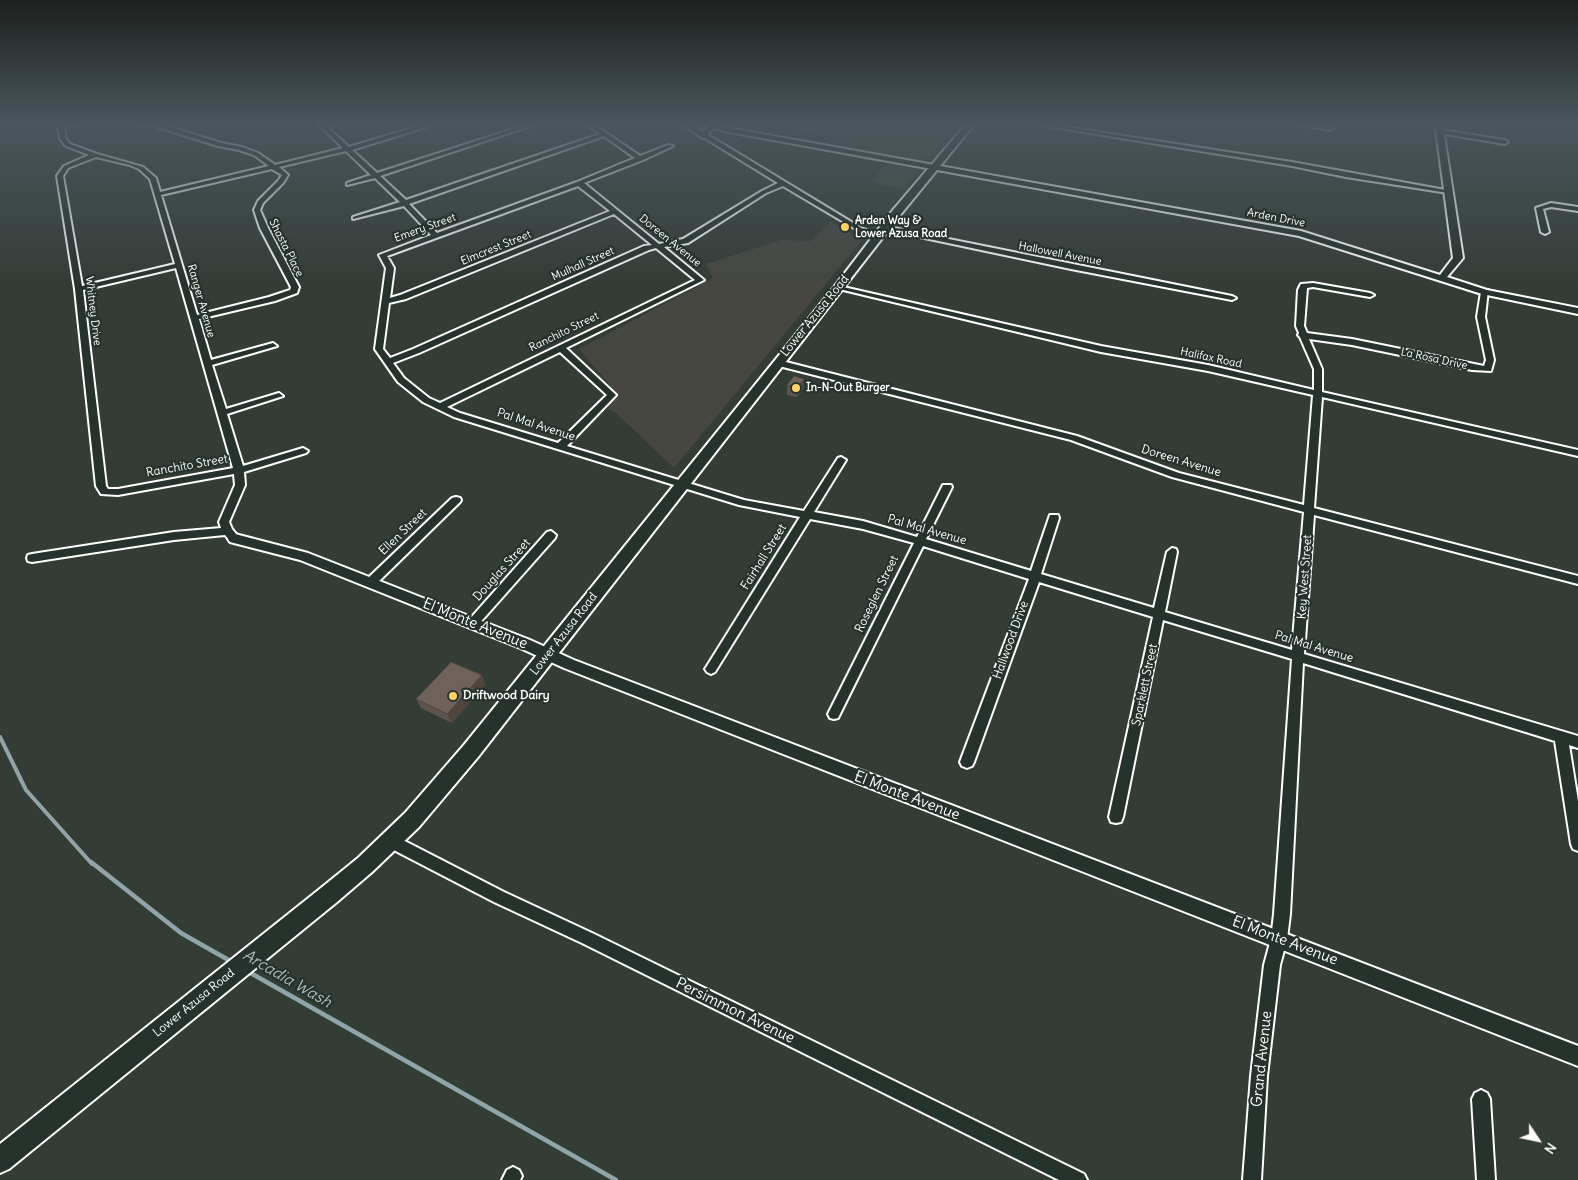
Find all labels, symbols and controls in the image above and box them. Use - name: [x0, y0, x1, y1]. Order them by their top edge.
- street label: Arden Drive: [1246, 206, 1306, 230]
- street label: Emery Street: [392, 211, 458, 245]
- street label: Doreen Avenue: [636, 212, 704, 270]
- place label: Arden Way & Lower Azusa Road: [855, 214, 947, 240]
- street label: Shasta Place: [266, 217, 306, 279]
- marker: Arden Way & Lower Azusa Road: [839, 221, 851, 233]
- street label: Elmcrest Street: [459, 228, 533, 268]
- street label: Hallowell Avenue: [1017, 239, 1103, 269]
- street label: Mulhall Street: [550, 244, 616, 284]
- street label: Ranger Avenue: [184, 263, 218, 339]
- street label: Lower Azusa Road: [778, 272, 852, 360]
- street label: Whitney Drive: [82, 276, 104, 346]
- street label: Ranchito Street: [527, 309, 601, 355]
- street label: Halifax Road: [1179, 345, 1243, 371]
- street label: La Rosa Drive: [1399, 345, 1469, 373]
- place label: In-N-Out Burger: [806, 381, 890, 395]
- marker: In-N-Out Burger: [790, 382, 802, 394]
- street label: Pal Mal Avenue: [495, 406, 577, 444]
- street label: Doreen Avenue: [1139, 442, 1223, 480]
- street label: Ranchito Street: [145, 452, 229, 480]
- street label: Ellen Street: [376, 506, 430, 558]
- street label: Pal Mal Avenue: [886, 512, 968, 548]
- street label: Fairhall Street: [738, 522, 790, 592]
- street label: Key West Street: [1295, 534, 1315, 620]
- street label: Douglas Street: [470, 536, 534, 604]
- street label: Roseglen Street: [852, 553, 902, 635]
- street label: Lower Azusa Road: [527, 590, 601, 678]
- street label: El Monte Avenue: [420, 595, 530, 653]
- street label: Hallwood Drive: [990, 599, 1032, 681]
- street label: Pal Mal Avenue: [1273, 628, 1355, 666]
- street label: Sparklett Street: [1129, 643, 1161, 727]
- place label: Driftwood Dairy: [463, 689, 550, 703]
- marker: Driftwood Dairy: [447, 690, 459, 702]
- street label: El Monte Avenue: [852, 768, 962, 824]
- street label: El Monte Avenue: [1230, 913, 1340, 969]
- water label: Arcadia Wash: [239, 946, 335, 1012]
- street label: Lower Azusa Road: [150, 966, 238, 1040]
- street label: Persimmon Avenue: [673, 974, 797, 1048]
- street label: Grand Avenue: [1248, 1010, 1276, 1108]
- north arrow: [1513, 1115, 1563, 1165]
- text: N: [1540, 1139, 1561, 1157]

